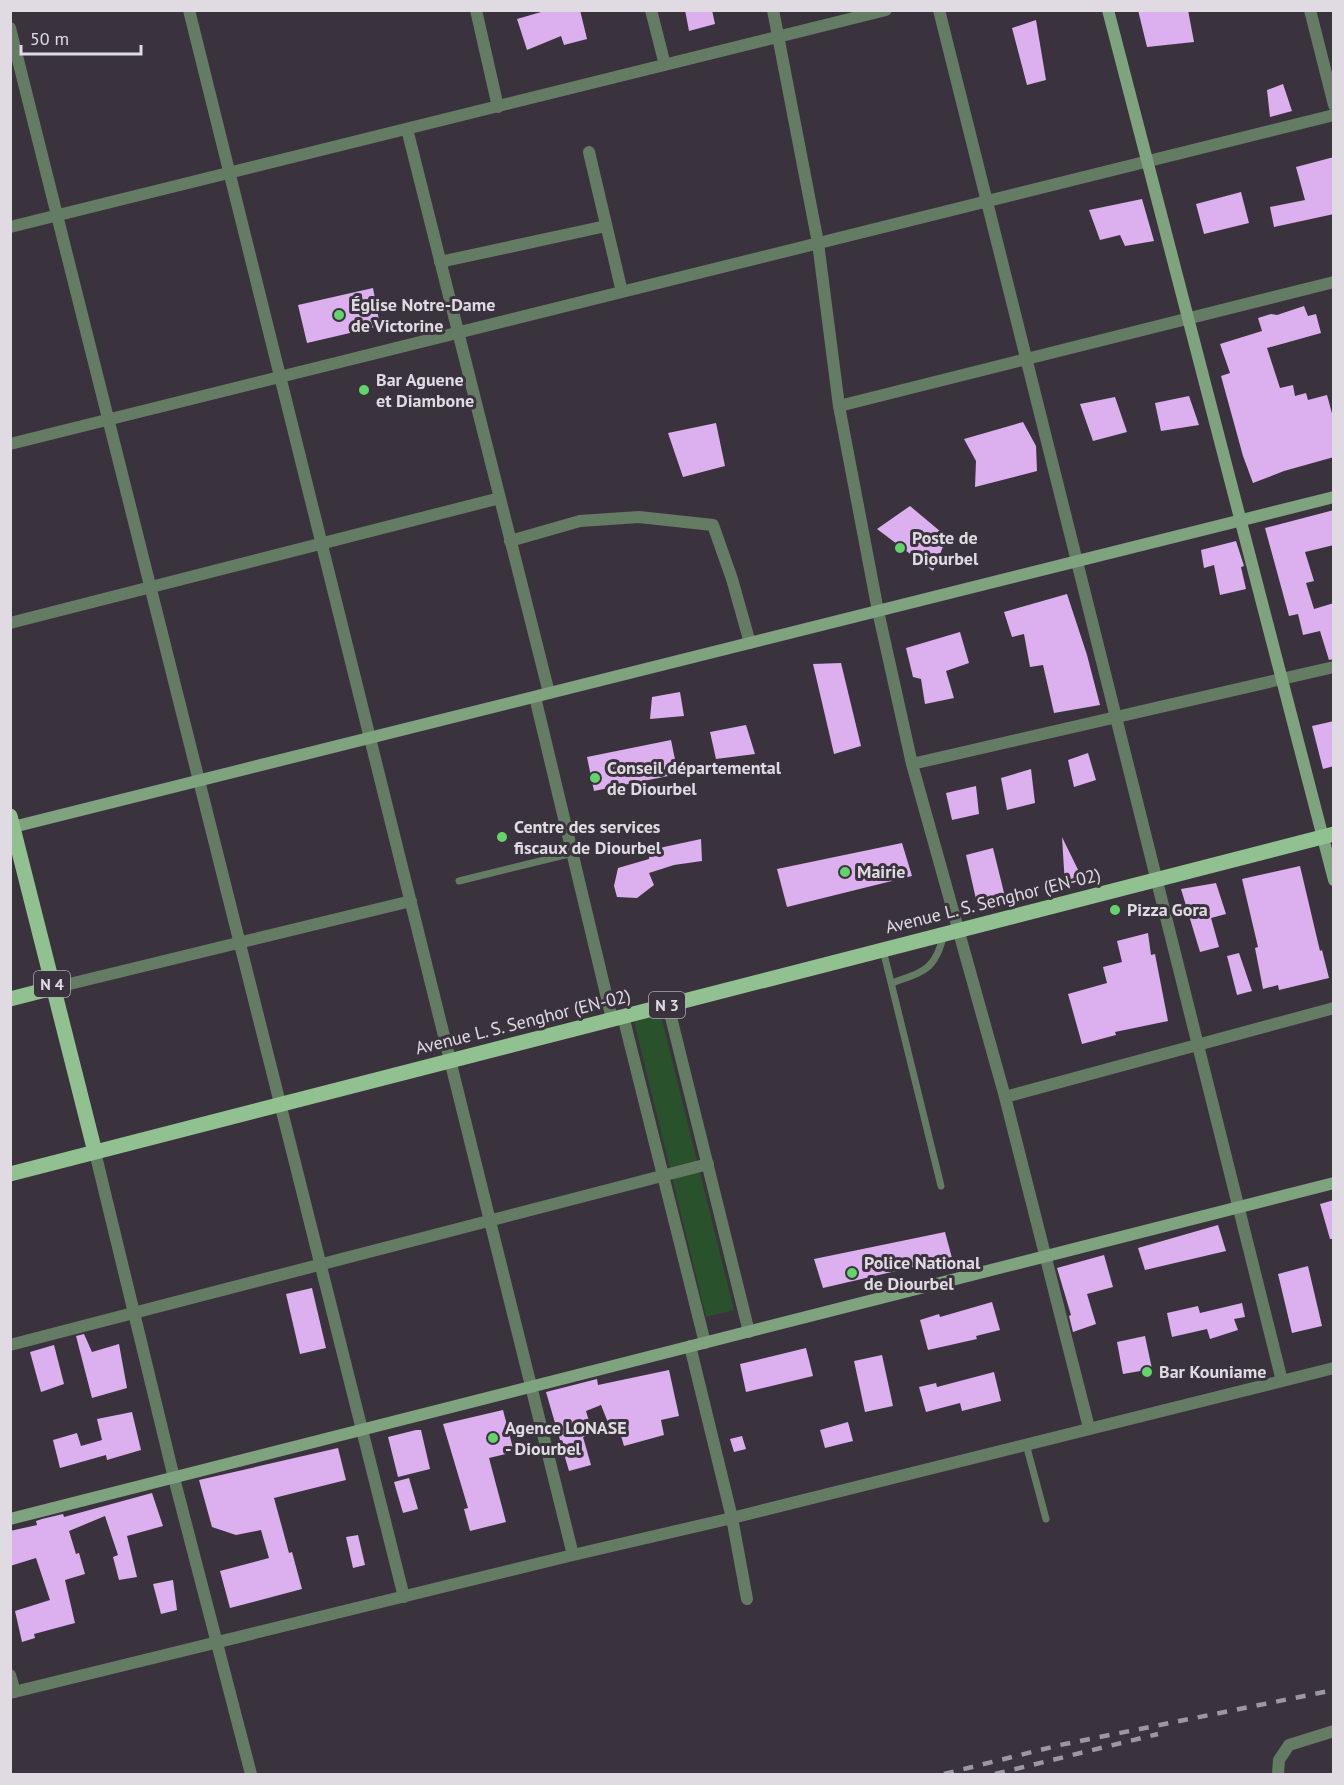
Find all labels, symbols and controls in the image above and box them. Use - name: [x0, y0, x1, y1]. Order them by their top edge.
- scale bar: [21, 18, 141, 56]
- text: 50 m: [30, 27, 69, 50]
- place label: Église Notre-Dame de Victorine: [351, 293, 495, 337]
- marker: Église Notre-Dame de Victorine: [332, 308, 346, 322]
- place label: Bar Aguene et Diambone: [376, 368, 474, 412]
- marker: Bar Aguene et Diambone: [357, 383, 371, 397]
- place label: Poste de Diourbel: [912, 526, 979, 570]
- marker: Poste de Diourbel: [893, 541, 907, 555]
- place label: Conseil départemental de Diourbel: [607, 756, 782, 800]
- marker: Conseil départemental de Diourbel: [588, 771, 602, 785]
- place label: Centre des services fiscaux de Diourbel: [514, 815, 662, 859]
- marker: Centre des services fiscaux de Diourbel: [495, 830, 509, 844]
- place label: Mairie: [857, 860, 905, 883]
- street label: Avenue L. S. Senghor (EN-02): [883, 863, 1103, 938]
- marker: Mairie: [838, 865, 852, 879]
- place label: Pizza Gora: [1127, 898, 1208, 921]
- marker: Pizza Gora: [1108, 903, 1122, 917]
- road number: N 4: [34, 971, 70, 997]
- street label: Avenue L. S. Senghor (EN-02): [413, 984, 633, 1059]
- road number: N 3: [649, 992, 685, 1018]
- place label: Police National de Diourbel: [864, 1251, 981, 1295]
- marker: Police National de Diourbel: [845, 1266, 859, 1280]
- place label: Bar Kouniame: [1159, 1360, 1266, 1383]
- marker: Bar Kouniame: [1140, 1365, 1154, 1379]
- place label: Agence LONASE - Diourbel: [505, 1416, 627, 1460]
- marker: Agence LONASE - Diourbel: [486, 1431, 500, 1445]

